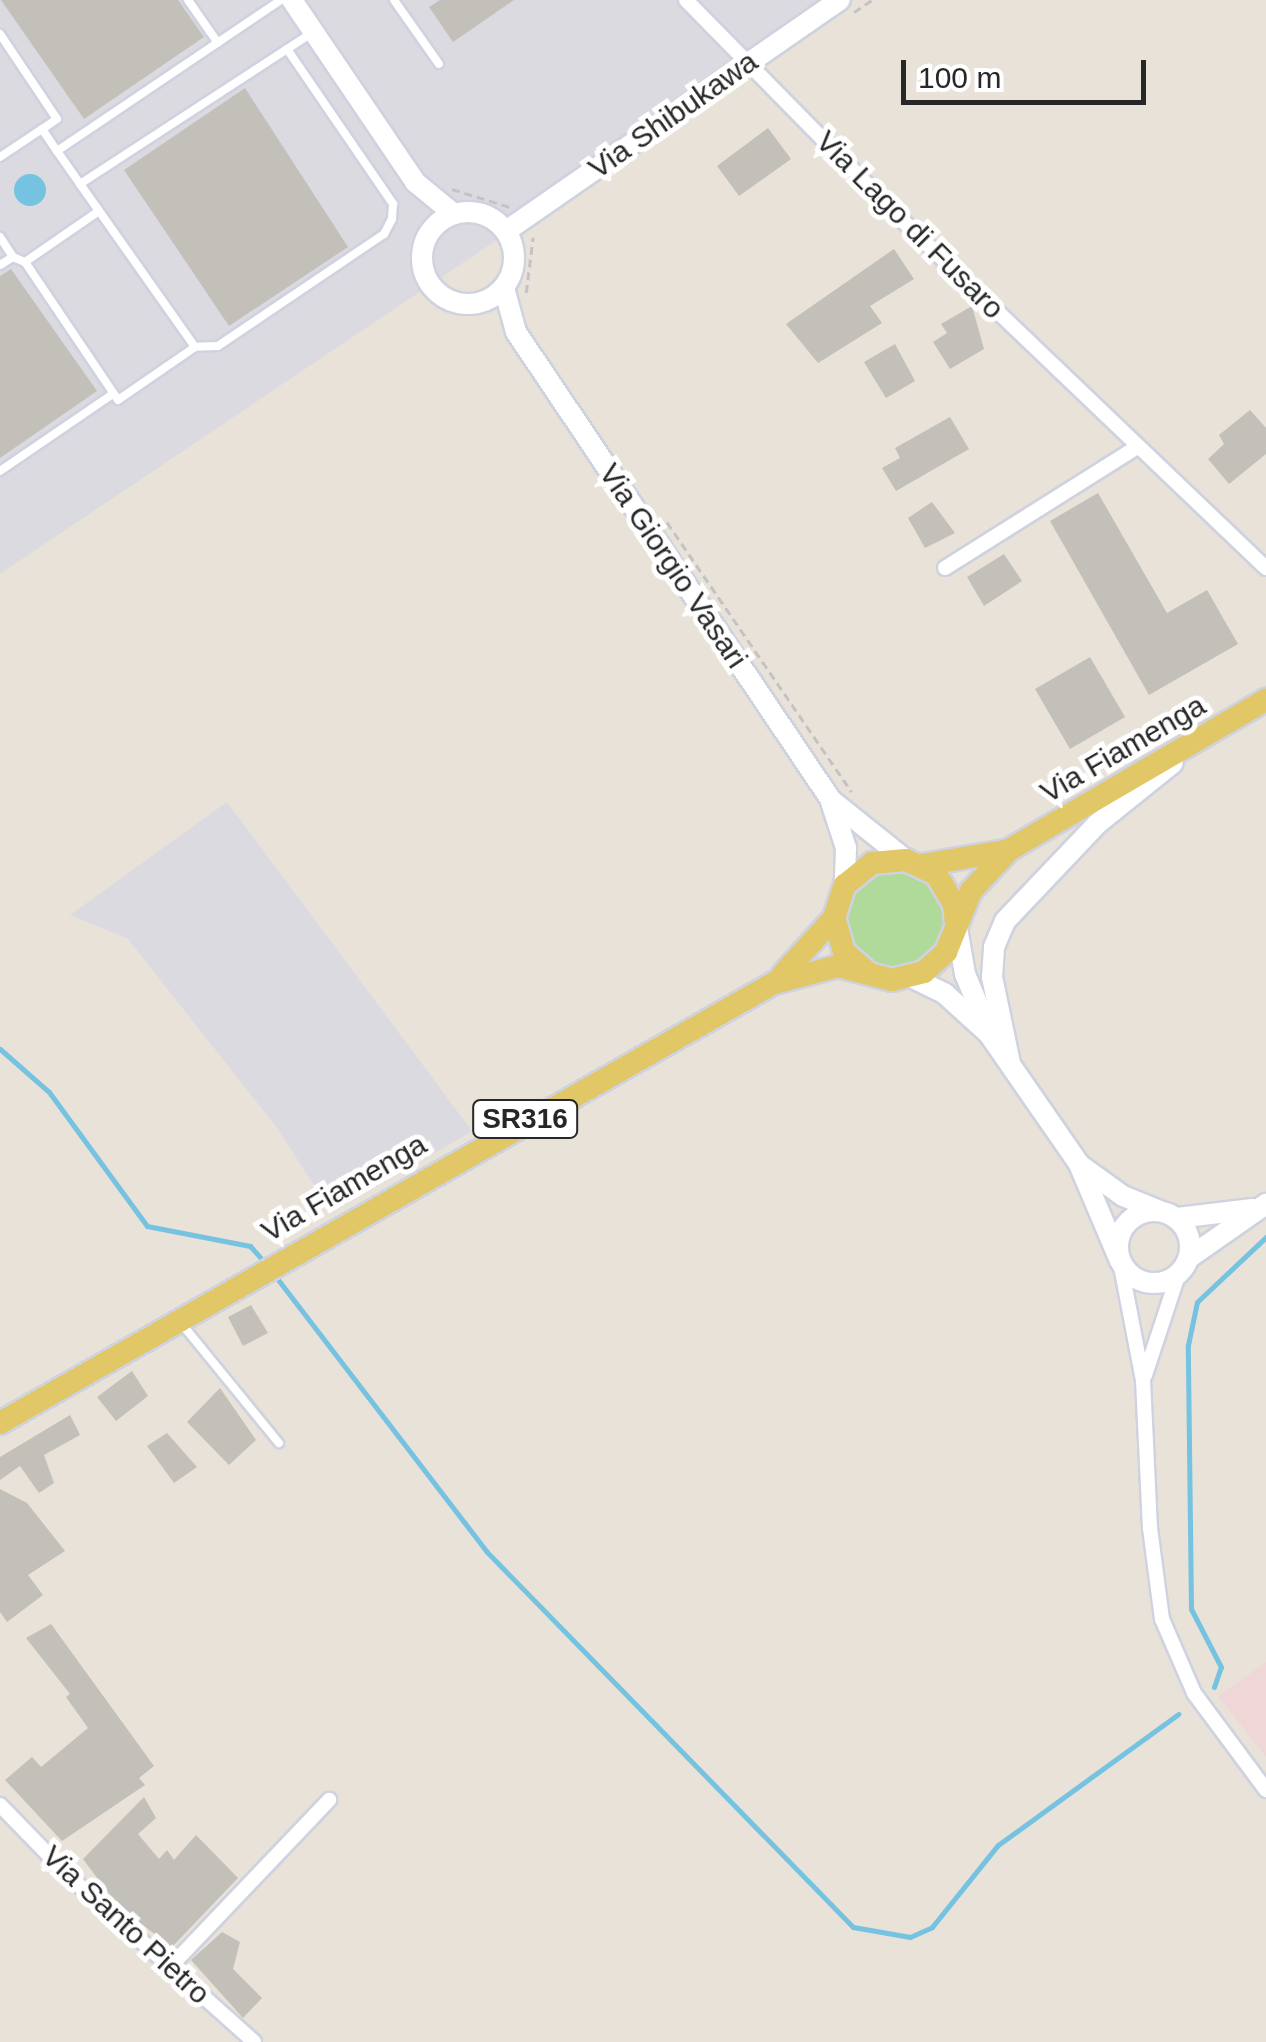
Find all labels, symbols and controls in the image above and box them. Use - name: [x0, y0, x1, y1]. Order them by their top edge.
- scale bar: [906, 40, 1151, 102]
- street label: Via Shibukawa: [582, 43, 764, 187]
- text: 100 m: [918, 61, 1001, 94]
- street label: Via Lago di Fusaro: [808, 123, 1012, 327]
- street label: Via Giorgio Vasari: [591, 457, 755, 675]
- street label: Via Fiamenga: [1034, 687, 1212, 811]
- road number: SR316: [470, 1096, 580, 1142]
- street label: Via Fiamenga: [255, 1126, 433, 1250]
- street label: Via Santo Pietro: [35, 1838, 217, 2012]

